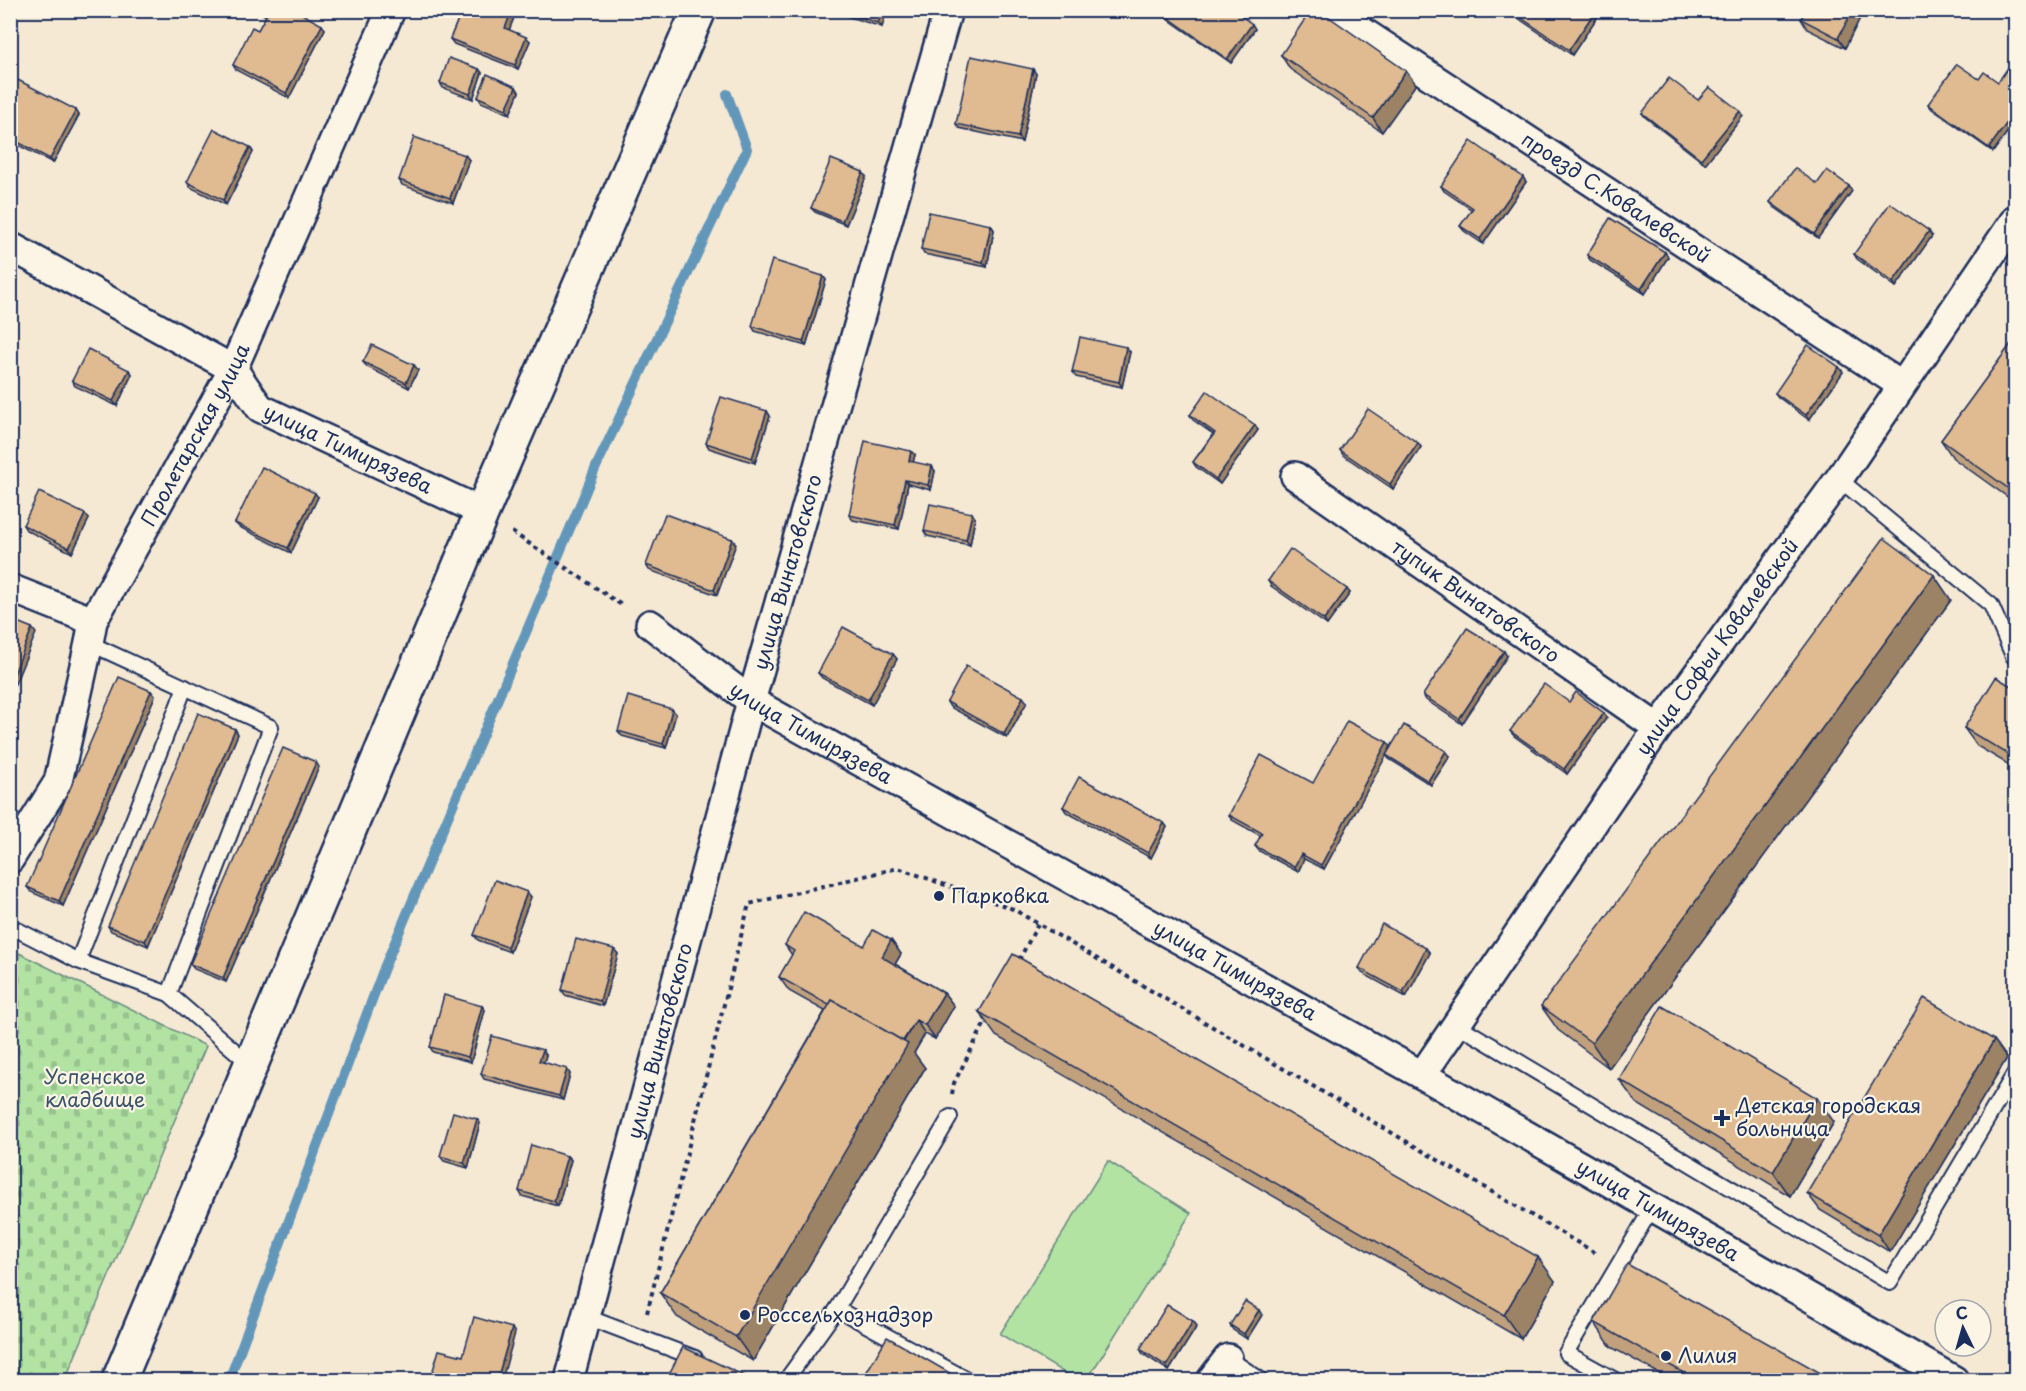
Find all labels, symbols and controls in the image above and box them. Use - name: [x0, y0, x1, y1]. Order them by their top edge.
- street label: проезд С.Ковалевской: [1516, 124, 1717, 270]
- street label: Пролетарская улица: [133, 338, 257, 531]
- street label: улица Тимирязева: [259, 396, 438, 501]
- street label: улица Винатовского: [745, 471, 829, 673]
- street label: тупик Винатовского: [1386, 532, 1566, 670]
- street label: улица Софьи Ковалевской: [1628, 532, 1805, 761]
- street label: улица Тимирязева: [724, 674, 899, 791]
- place label: Парковка: [951, 880, 1050, 910]
- marker: Парковка: [932, 889, 946, 903]
- street label: улица Тимирязева: [1148, 912, 1323, 1028]
- street label: улица Винатовского: [618, 939, 700, 1142]
- park label: Успенское кладбище: [44, 1061, 146, 1114]
- place label: Детская городская больница: [1735, 1090, 1921, 1143]
- marker: Детская городская больница: [1713, 1109, 1731, 1127]
- street label: улица Тимирязева: [1571, 1151, 1746, 1268]
- north arrow: [1933, 1298, 1993, 1358]
- place label: Россельхознадзор: [757, 1299, 933, 1329]
- text: С: [1955, 1300, 1969, 1325]
- marker: Россельхознадзор: [738, 1308, 752, 1322]
- place label: Лилия: [1678, 1340, 1738, 1370]
- marker: Лилия: [1659, 1349, 1673, 1363]

